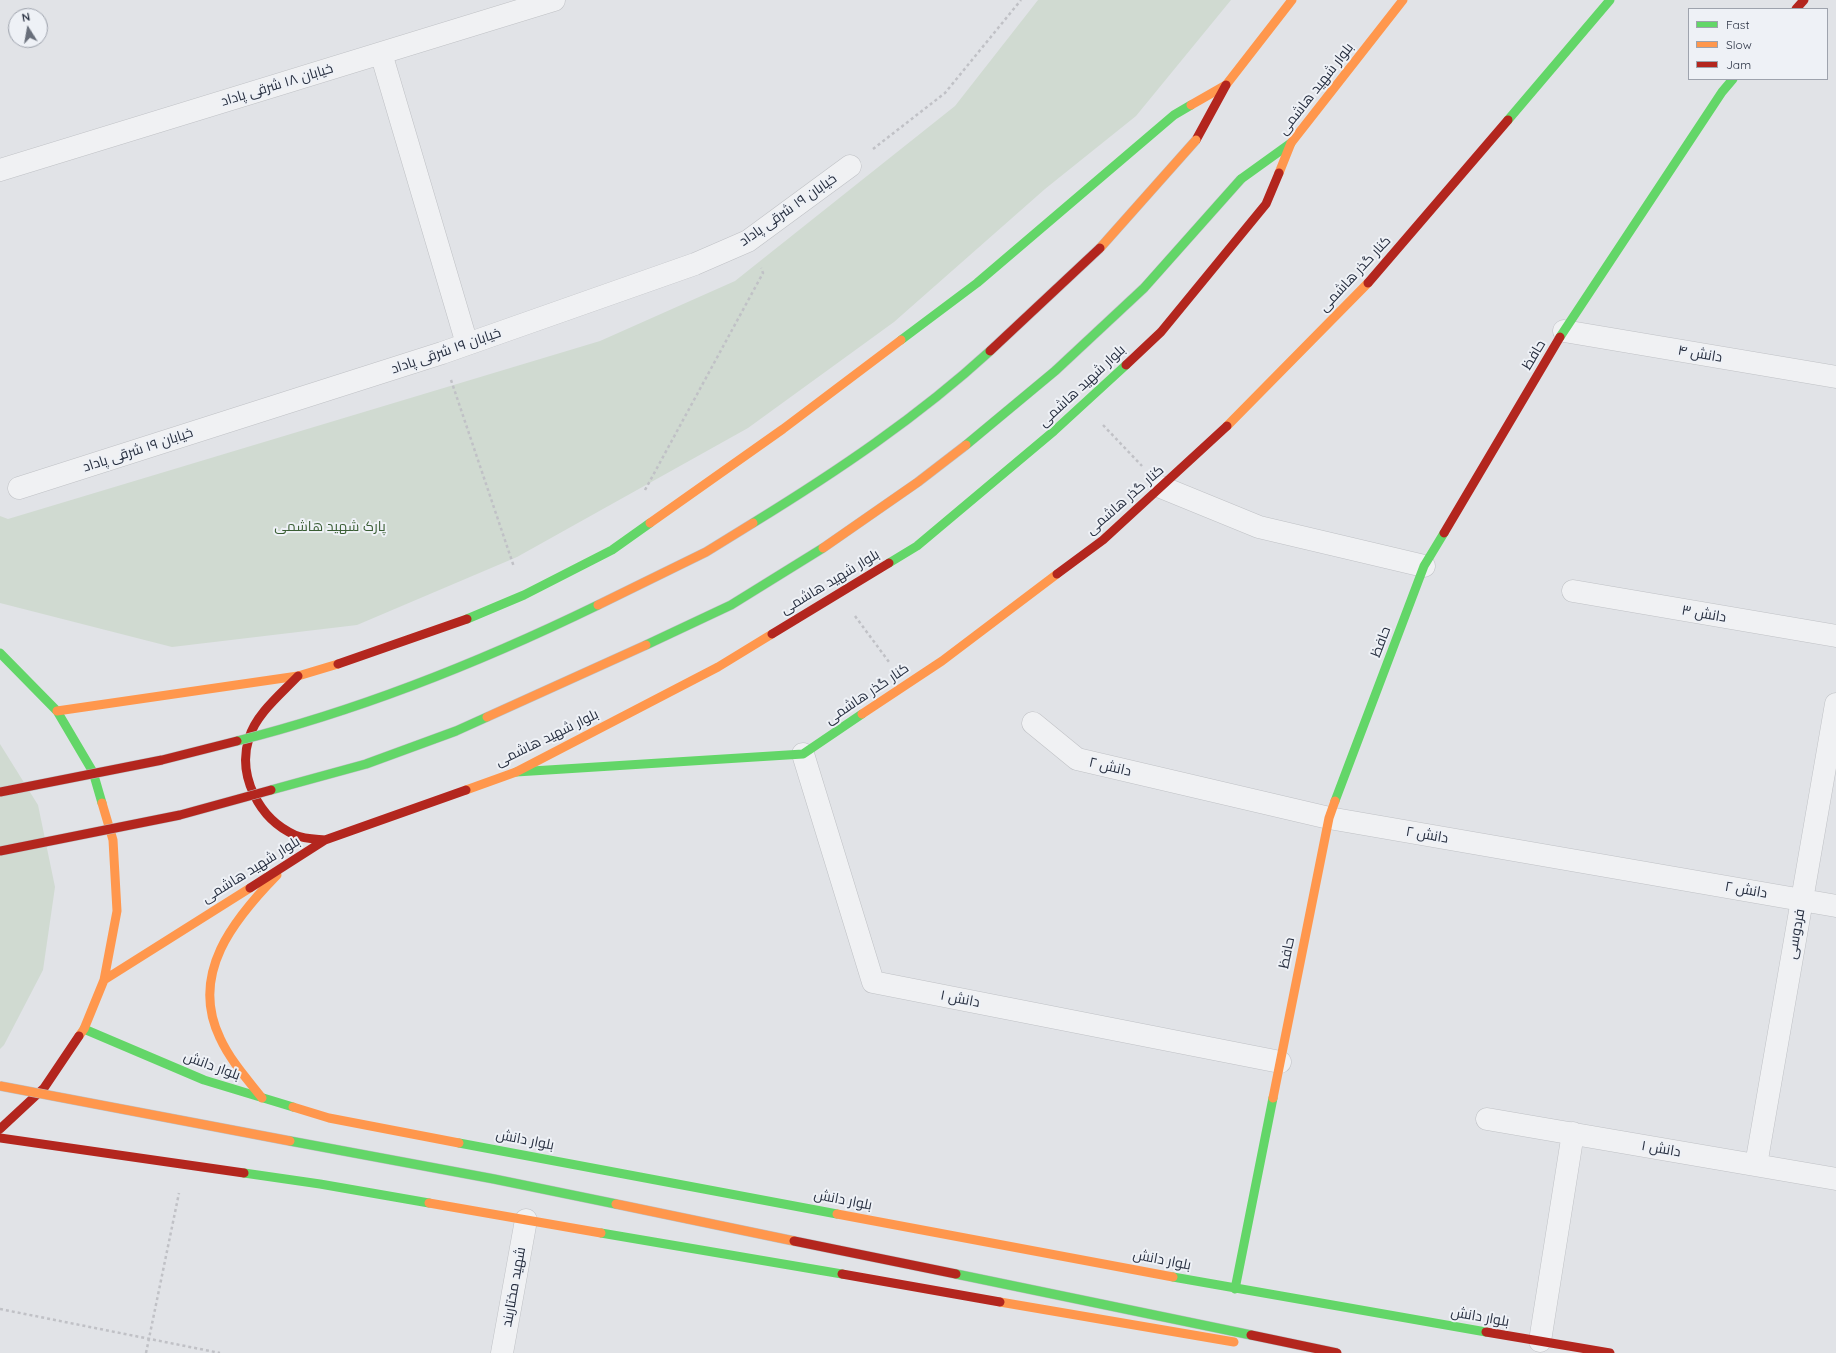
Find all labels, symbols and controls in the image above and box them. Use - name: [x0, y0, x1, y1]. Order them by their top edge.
- north arrow: [8, 8, 48, 48]
- legend: [1688, 8, 1828, 80]
- text: N: [21, 10, 31, 25]
- text: Fast: [1726, 17, 1750, 32]
- text: Slow: [1726, 37, 1752, 52]
- street label: بلوار شهید هاشمی: [1275, 40, 1357, 138]
- text: Jam: [1726, 57, 1751, 72]
- street label: خیابان ۱۸ شرقی پاداد: [219, 60, 335, 110]
- street label: خیابان ۱۹ شرقی پاداد: [736, 170, 840, 250]
- street label: کنار گذر هاشمی: [1316, 233, 1394, 315]
- street label: خیابان ۱۹ شرقی پاداد: [389, 324, 503, 378]
- street label: حافظ: [1519, 337, 1549, 373]
- street label: بلوار شهید هاشمی: [1035, 342, 1129, 430]
- street label: دانش ۴: [1676, 342, 1724, 366]
- street label: خیابان ۱۹ شرقی پاداد: [81, 424, 195, 476]
- street label: کنار گذر هاشمی: [1083, 462, 1167, 538]
- park label: پارک شهید هاشمی: [274, 519, 386, 535]
- street label: بلوار شهید هاشمی: [778, 546, 882, 618]
- street label: دانش ۳: [1680, 602, 1728, 626]
- street label: حافظ: [1368, 624, 1394, 660]
- street label: کنار گذر هاشمی: [822, 660, 912, 728]
- street label: بلوار شهید هاشمی: [493, 706, 601, 770]
- street label: دانش ۲: [1087, 754, 1133, 780]
- street label: دانش ۲: [1404, 823, 1450, 847]
- street label: بلوار شهید هاشمی: [199, 833, 303, 907]
- street label: دانش ۲: [1723, 878, 1769, 902]
- street label: فردوسی: [1783, 907, 1809, 961]
- street label: حافظ: [1276, 936, 1298, 970]
- street label: دانش ۱: [939, 987, 981, 1011]
- street label: بلوار دانش: [181, 1048, 243, 1084]
- street label: بلوار دانش: [494, 1126, 556, 1154]
- street label: دانش ۱: [1640, 1137, 1682, 1161]
- street label: بلوار دانش: [812, 1186, 874, 1214]
- street label: شهید مختاربند: [499, 1246, 529, 1328]
- street label: بلوار دانش: [1131, 1246, 1193, 1274]
- street label: بلوار دانش: [1449, 1304, 1511, 1330]

